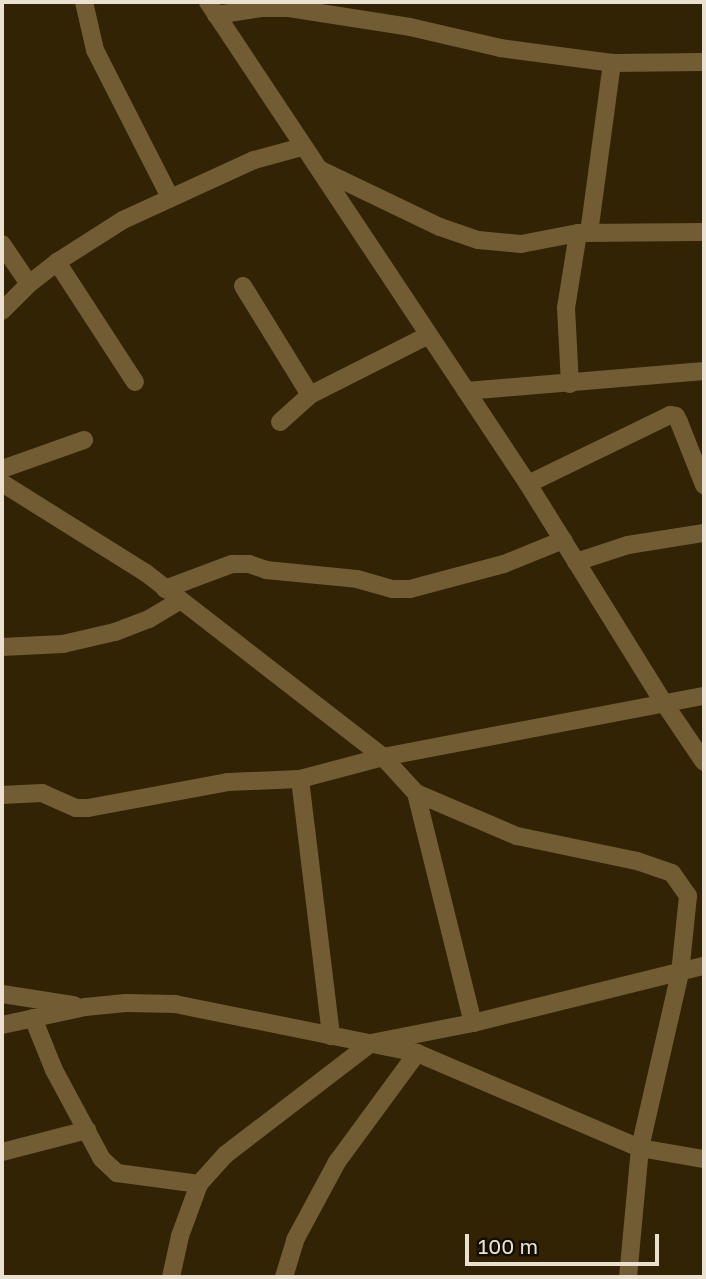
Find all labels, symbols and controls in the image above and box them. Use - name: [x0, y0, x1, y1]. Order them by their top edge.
- scale bar: [468, 1220, 662, 1264]
- text: 100 m: [478, 1233, 538, 1259]

